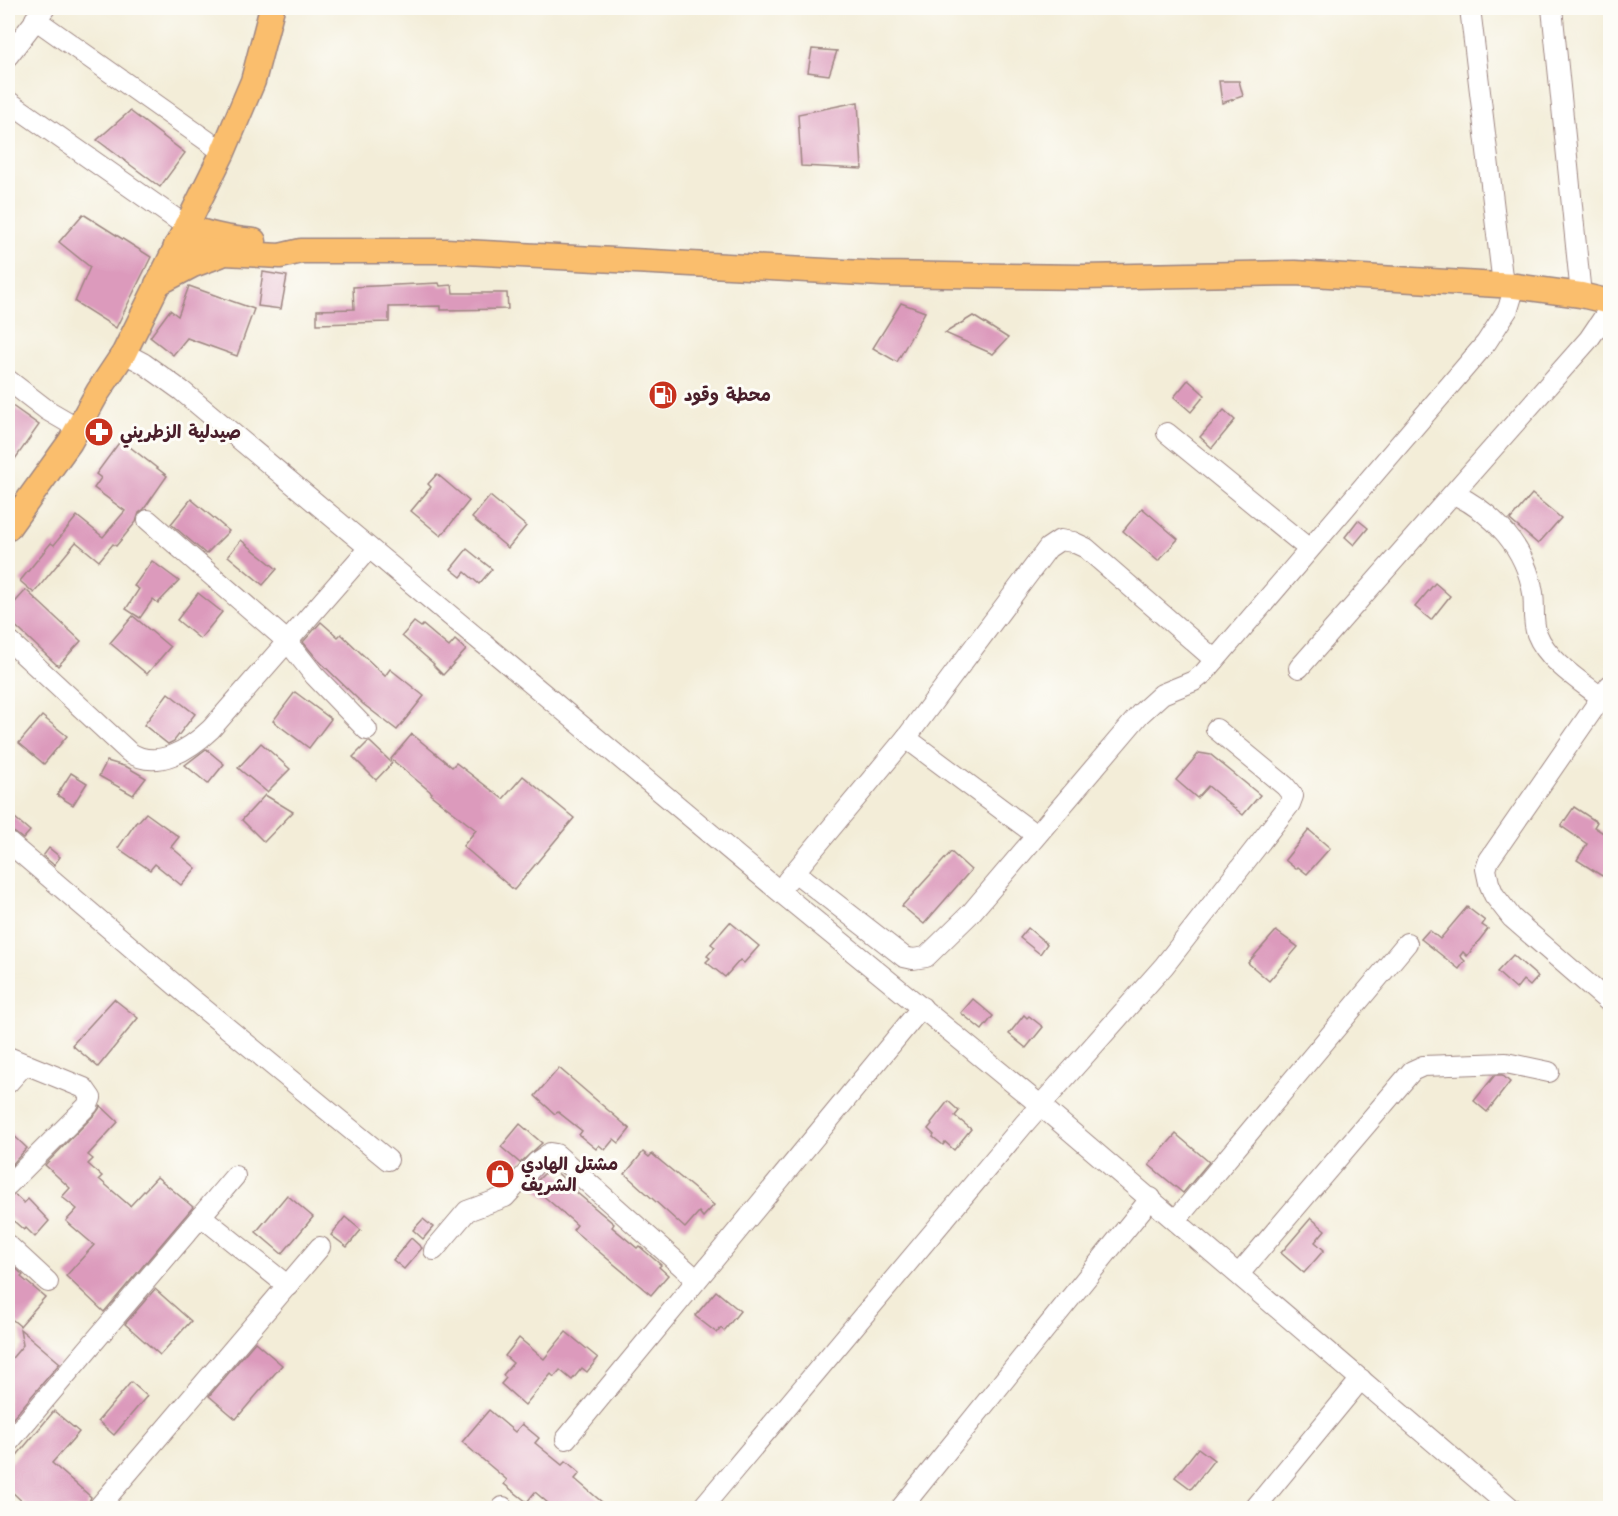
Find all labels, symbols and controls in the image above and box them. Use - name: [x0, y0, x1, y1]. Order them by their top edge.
- fuel station icon: محطة وقود: [647, 379, 679, 411]
- place label: محطة وقود: [684, 382, 771, 411]
- pharmacy icon: صيدلية الزطريني: [83, 416, 115, 448]
- place label: صيدلية الزطريني: [120, 419, 241, 448]
- place label: مشتل الهادي الشريف: [521, 1151, 618, 1201]
- shop icon: مشتل الهادي الشريف: [484, 1158, 516, 1190]

